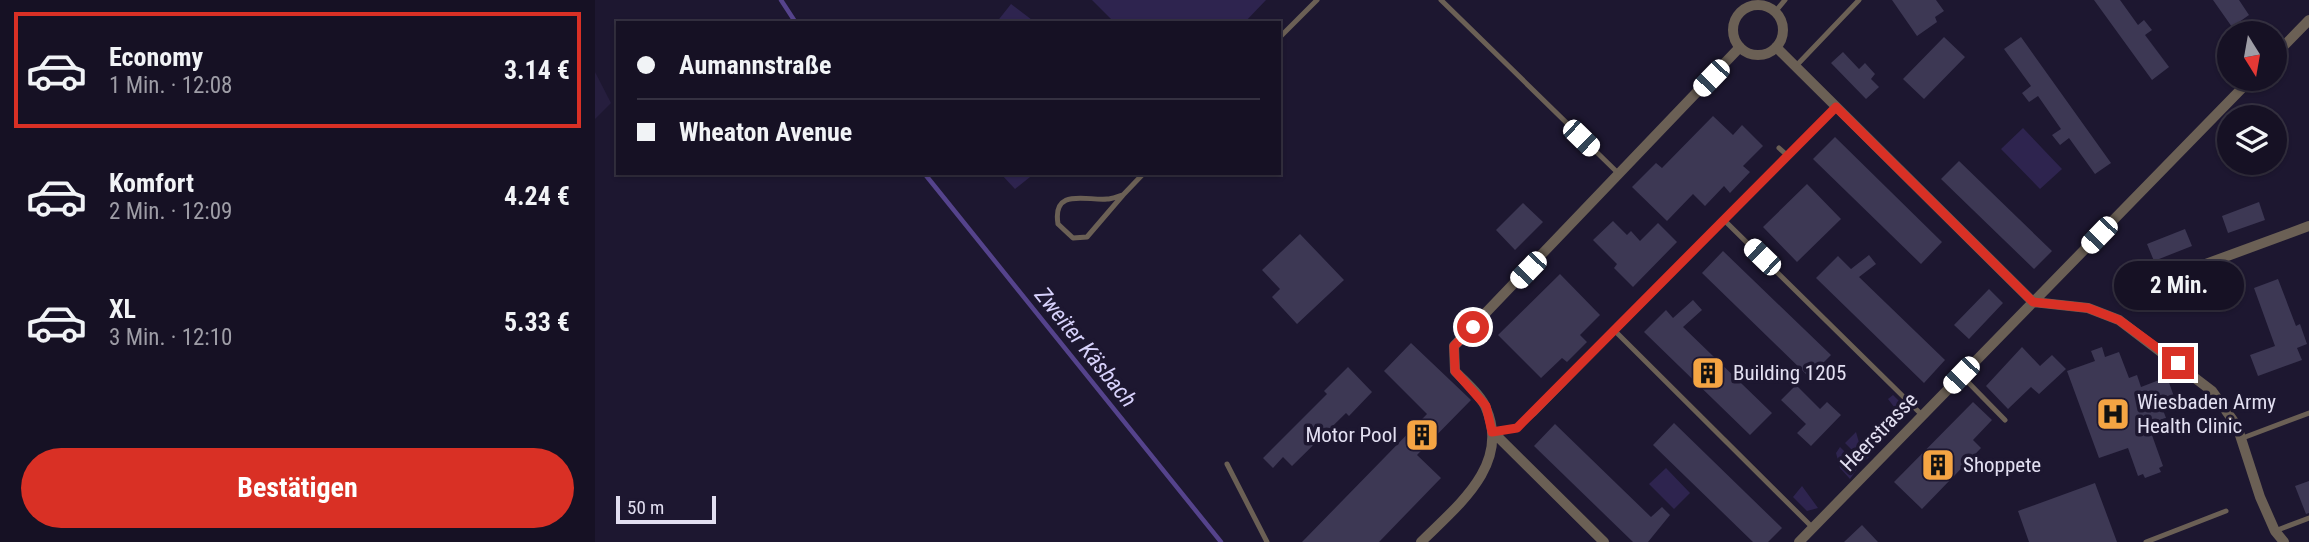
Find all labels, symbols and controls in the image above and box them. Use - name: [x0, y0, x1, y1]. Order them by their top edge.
- north arrow: [2217, 21, 2287, 91]
- map controls: [2217, 21, 2287, 175]
- icon: car: [25, 39, 88, 102]
- text: Economy: [109, 42, 203, 72]
- text: Aumannstraße: [679, 50, 832, 80]
- text: 3.14 €: [504, 55, 570, 85]
- car: [1689, 56, 1734, 100]
- text: 1 Min. · 12:08: [109, 72, 232, 99]
- button: layers: [2217, 105, 2287, 175]
- car: [1559, 116, 1604, 160]
- text: Wheaton Avenue: [679, 117, 852, 147]
- icon: car: [25, 165, 88, 228]
- text: Komfort: [109, 168, 194, 198]
- text: 4.24 €: [504, 181, 570, 211]
- text: 2 Min. · 12:09: [109, 198, 232, 225]
- car: [2077, 213, 2122, 257]
- car: [1740, 235, 1785, 279]
- car: [1506, 248, 1551, 292]
- callout: 2 Min.: [2113, 262, 2243, 310]
- text: 2 Min.: [2150, 272, 2208, 299]
- water label: Zweiter Käsbach: [1028, 281, 1142, 413]
- icon: car: [25, 291, 88, 354]
- text: XL: [109, 294, 136, 324]
- text: 5.33 €: [504, 307, 570, 337]
- route start: [1457, 311, 1489, 343]
- text: 3 Min. · 12:10: [109, 324, 232, 351]
- route end: [2162, 347, 2194, 379]
- car: [1939, 353, 1984, 397]
- building icon: Building 1205: [1689, 354, 1727, 392]
- place label: Building 1205: [1733, 361, 1846, 385]
- street label: Heerstrasse: [1836, 388, 1922, 476]
- place label: Wiesbaden Army Health Clinic: [2137, 390, 2276, 438]
- hospital icon: Wiesbaden Army Health Clinic: [2094, 395, 2132, 433]
- building icon: Motor Pool: [1403, 416, 1441, 454]
- place label: Motor Pool: [1305, 423, 1397, 447]
- building icon: Shoppete: [1919, 446, 1957, 484]
- button: Bestätigen: [21, 448, 574, 528]
- place label: Shoppete: [1963, 453, 2041, 477]
- scale bar: [616, 493, 716, 525]
- text: 50 m: [627, 496, 664, 519]

